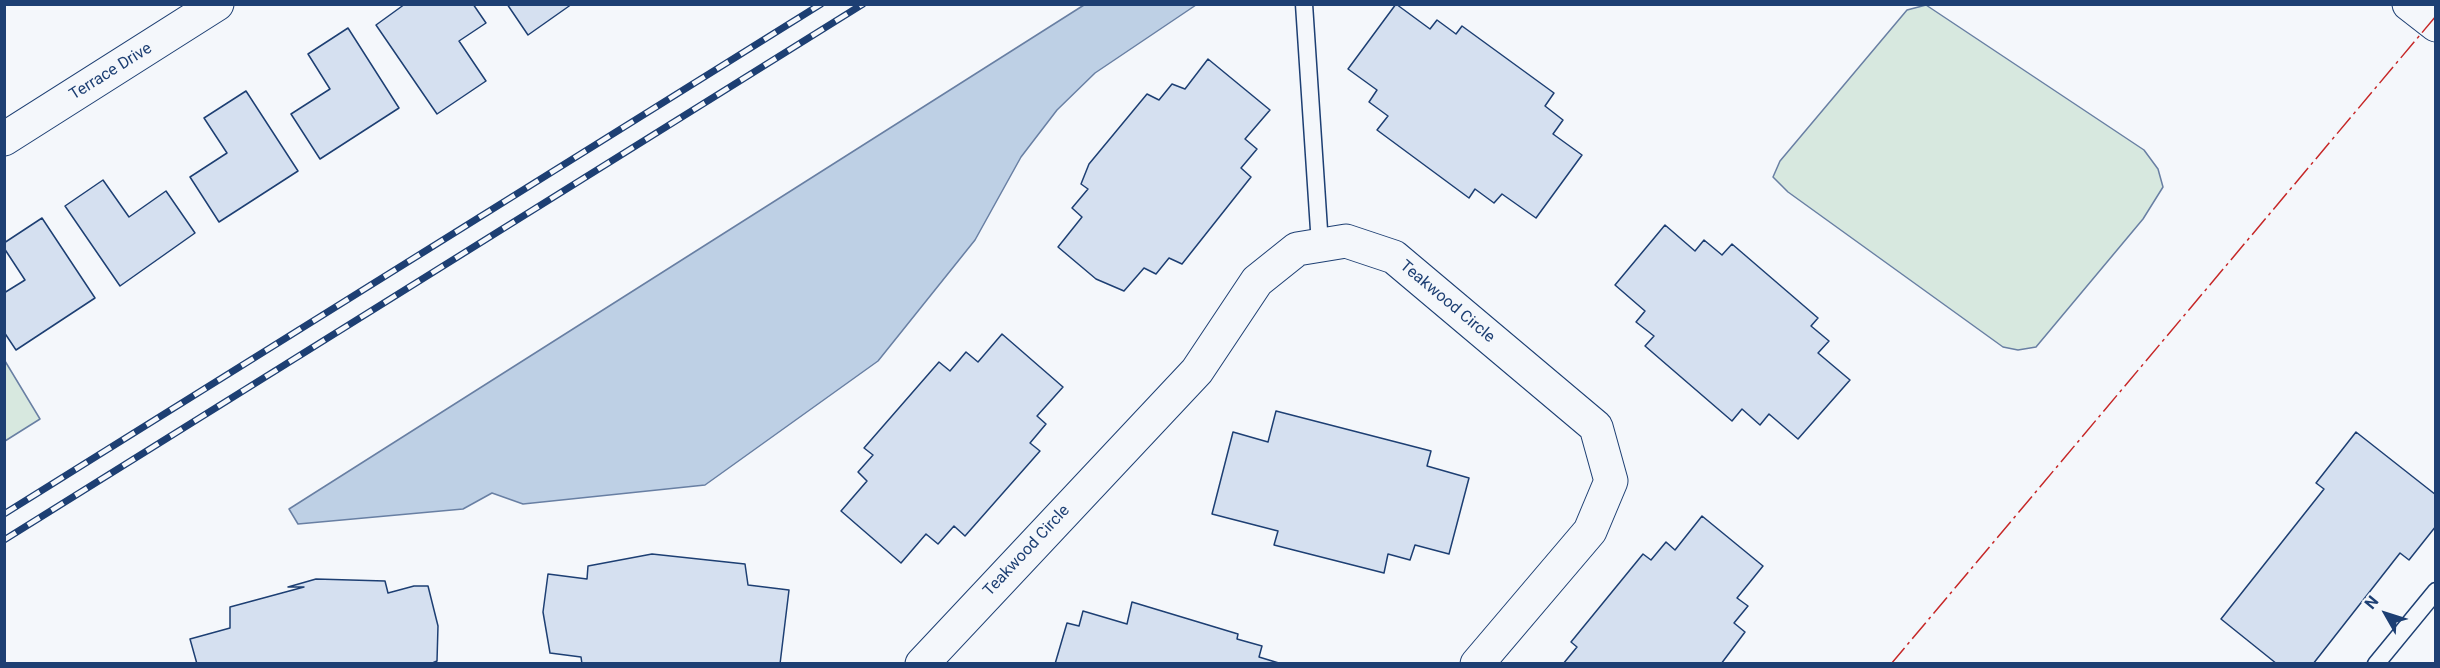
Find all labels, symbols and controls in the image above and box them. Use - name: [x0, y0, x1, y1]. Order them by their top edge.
- street label: Terrace Drive: [66, 39, 156, 105]
- street label: Teakwood Circle: [1396, 257, 1498, 347]
- street label: Teakwood Circle: [980, 501, 1074, 601]
- north arrow: [2356, 584, 2416, 644]
- text: N: [2361, 592, 2383, 613]

